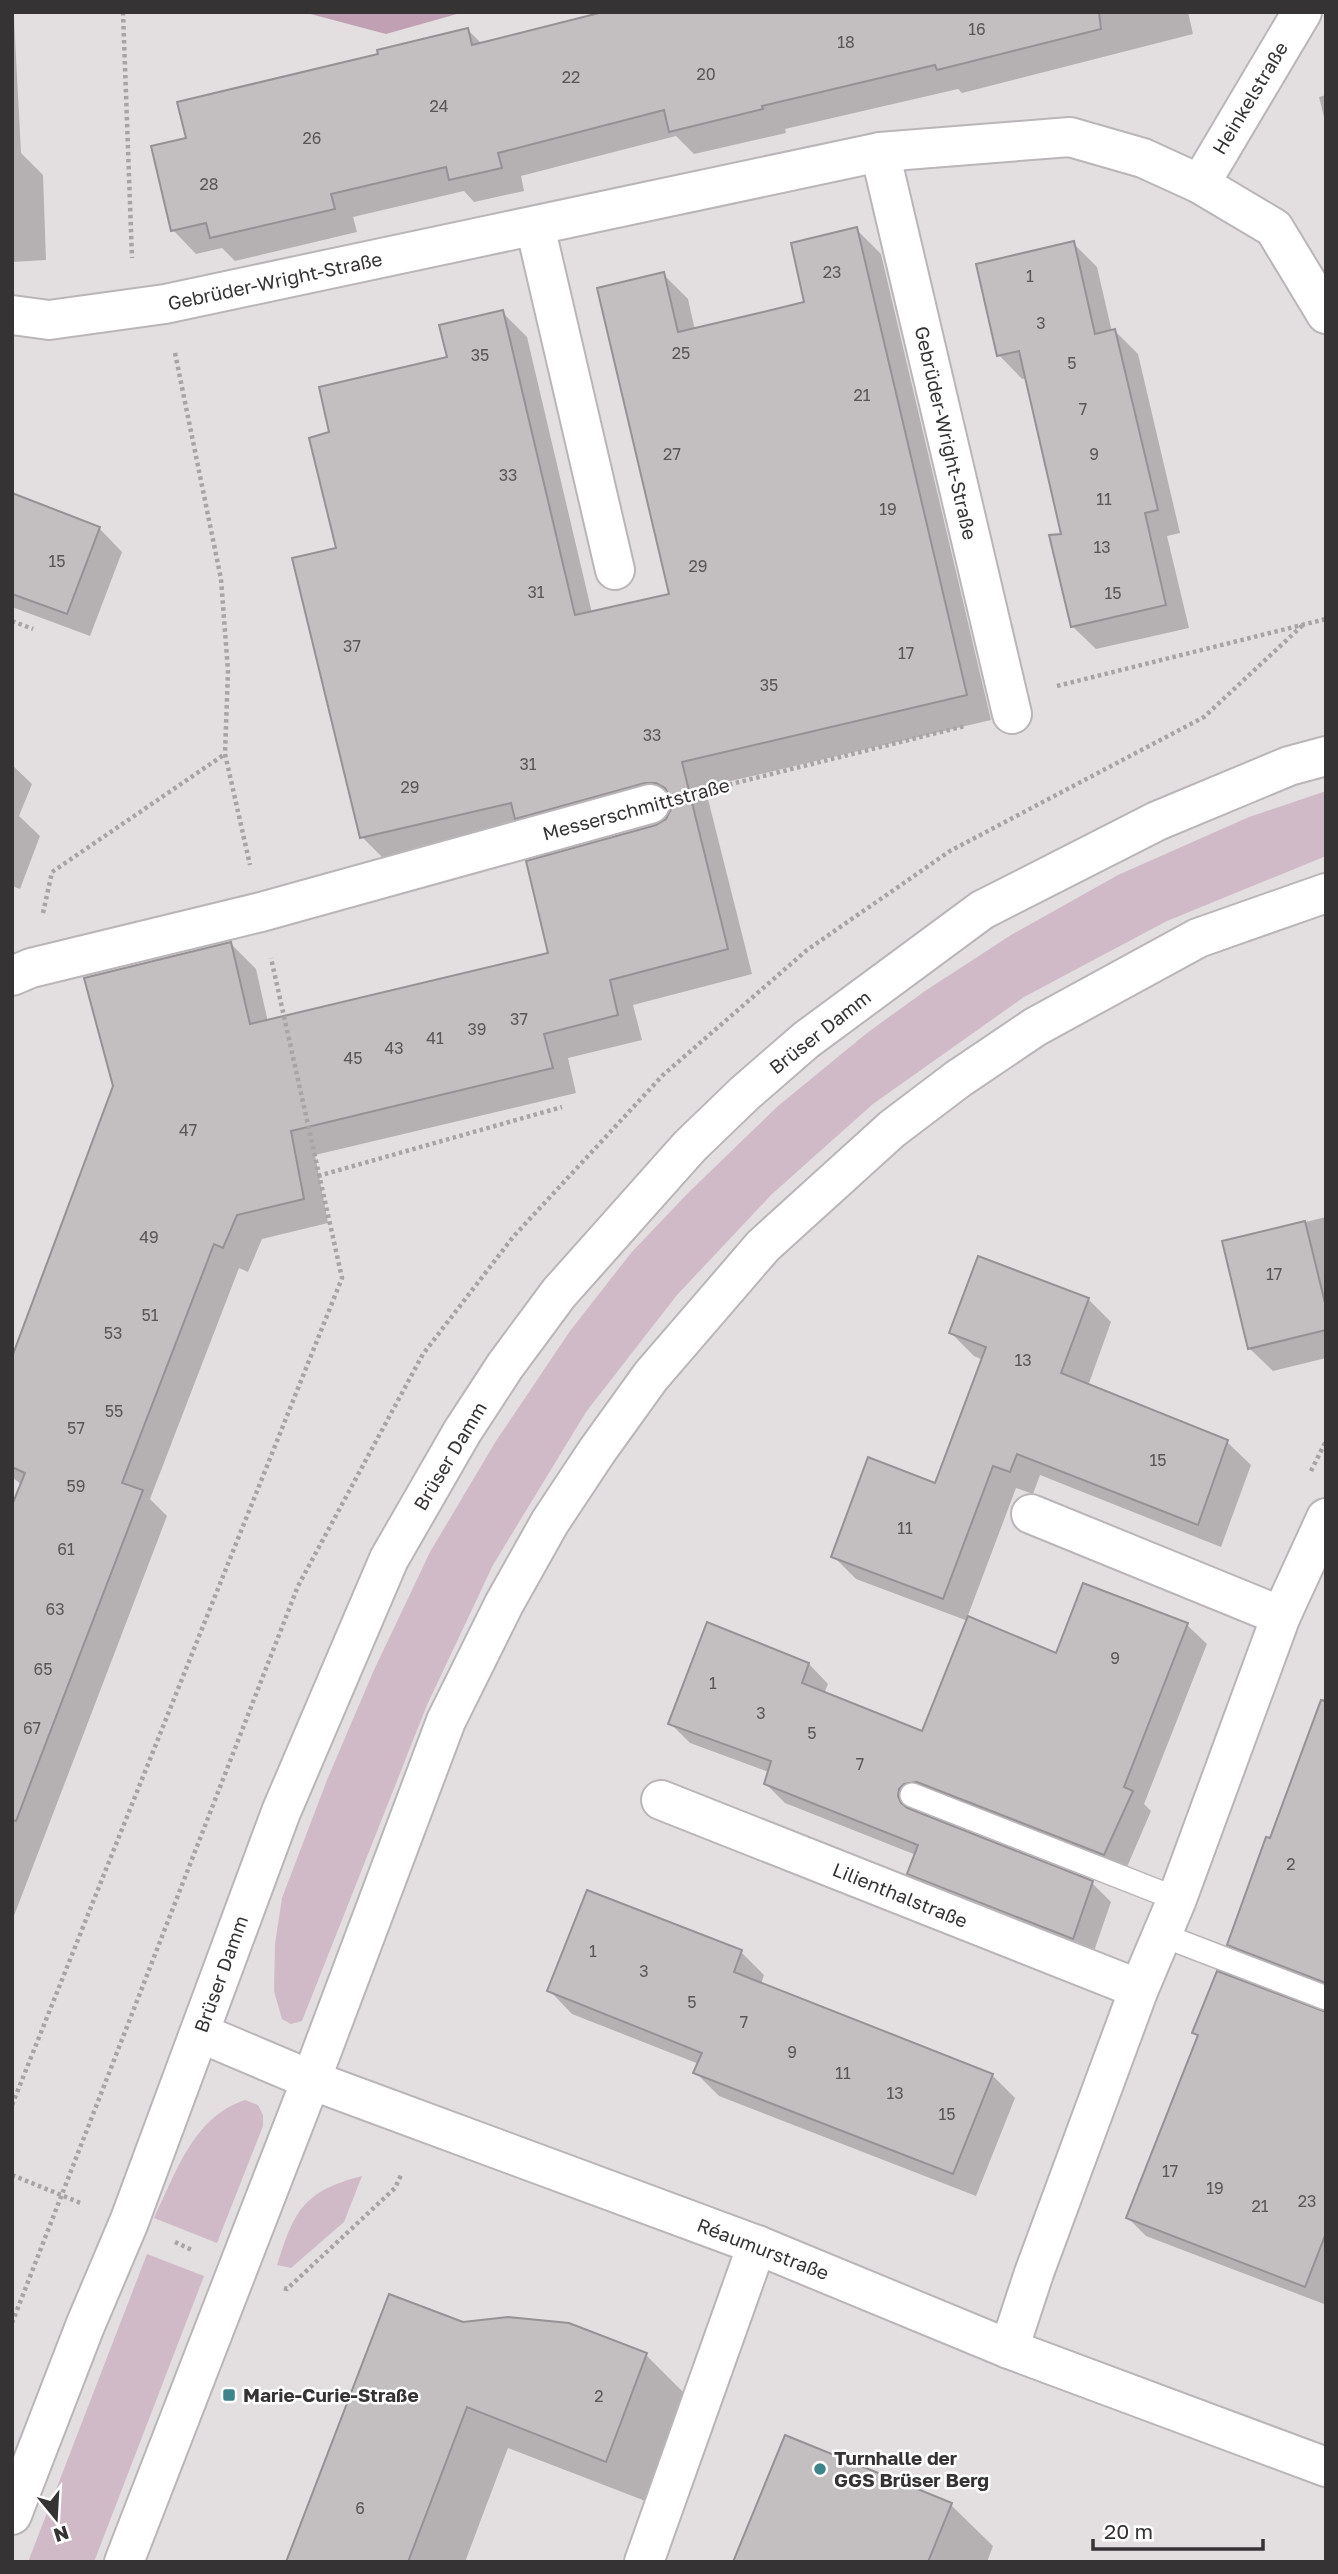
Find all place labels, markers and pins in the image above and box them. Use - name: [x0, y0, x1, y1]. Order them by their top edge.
- place label: Marie-Curie-Straße: [243, 2383, 419, 2406]
- marker: Marie-Curie-Straße: [221, 2387, 237, 2403]
- place label: Turnhalle der GGS Brüser Berg: [834, 2446, 989, 2491]
- marker: Turnhalle der GGS Brüser Berg: [812, 2461, 828, 2477]

